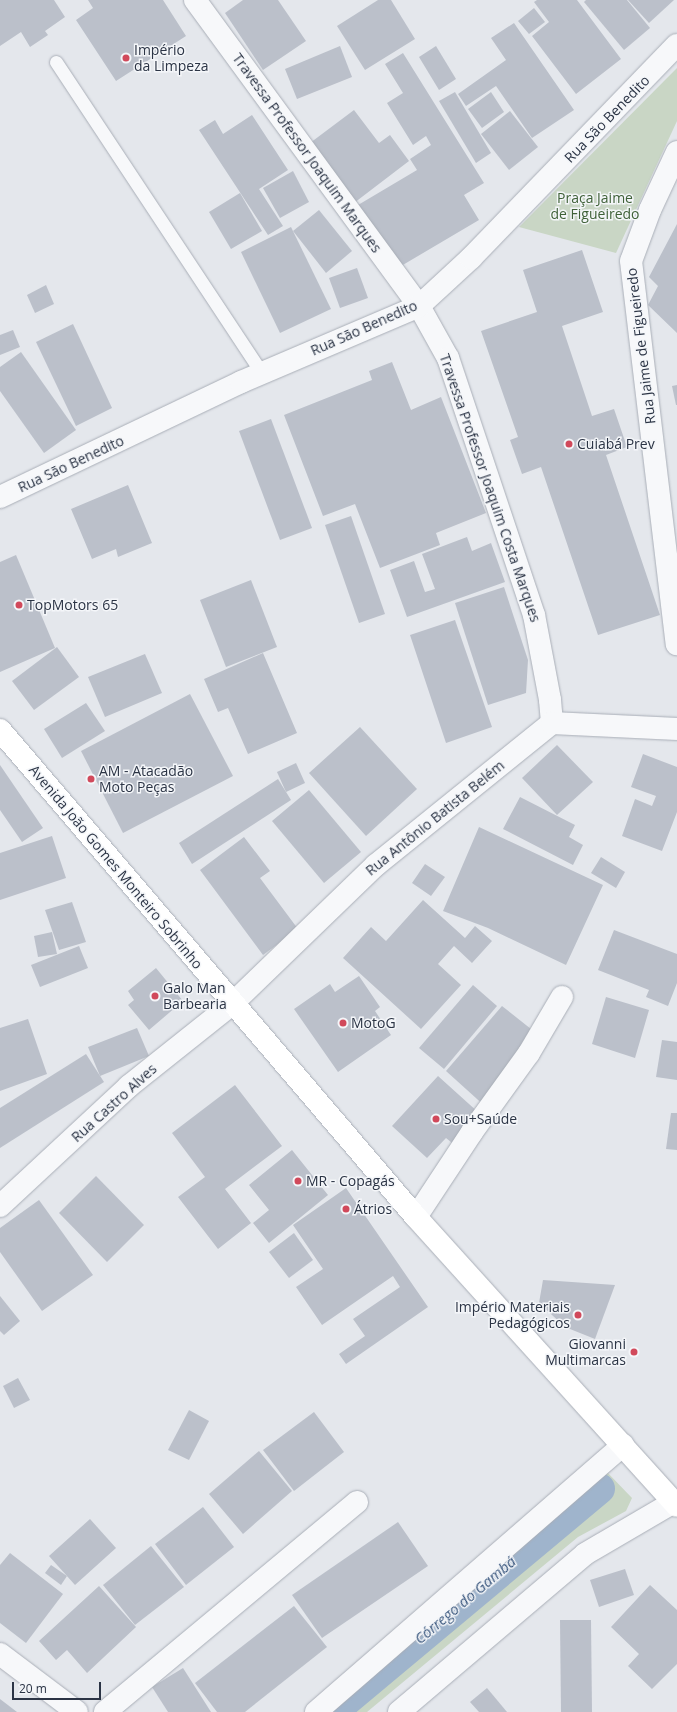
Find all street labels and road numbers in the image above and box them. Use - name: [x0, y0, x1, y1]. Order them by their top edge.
- street label: Travessa Professor Joaquim Marques: [229, 50, 385, 256]
- street label: Rua São Benedito: [561, 72, 653, 166]
- street label: Rua Jaime de Figueiredo: [623, 267, 659, 425]
- street label: Rua São Benedito: [308, 297, 420, 359]
- street label: Travessa Professor Joaquim Costa Marques: [436, 352, 544, 624]
- street label: Rua São Benedito: [15, 432, 127, 496]
- street label: Rua Antônio Batista Belém: [362, 757, 508, 879]
- street label: Avenida João Gomes Monteiro Sobrinho: [26, 762, 206, 972]
- street label: Rua Castro Alves: [68, 1060, 160, 1146]

